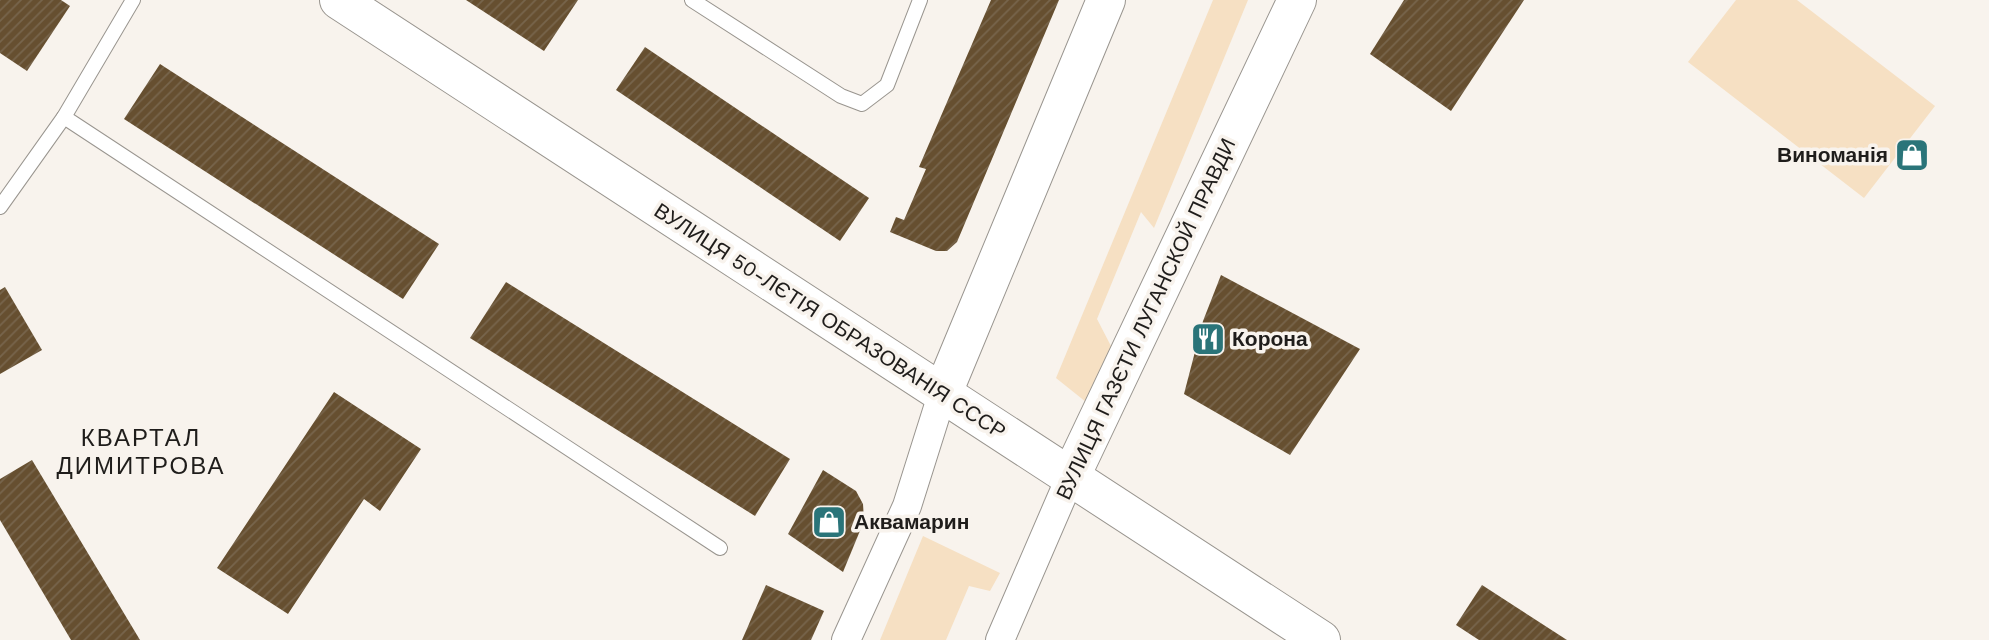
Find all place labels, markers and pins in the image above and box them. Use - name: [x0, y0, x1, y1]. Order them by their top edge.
- shop icon: Виноманія: [1893, 136, 1931, 174]
- place label: Виноманія: [1777, 142, 1888, 167]
- restaurant icon: Корона: [1189, 320, 1227, 358]
- place label: Корона: [1232, 326, 1308, 351]
- shop icon: Аквамарин: [810, 503, 848, 541]
- place label: Аквамарин: [854, 509, 969, 534]

